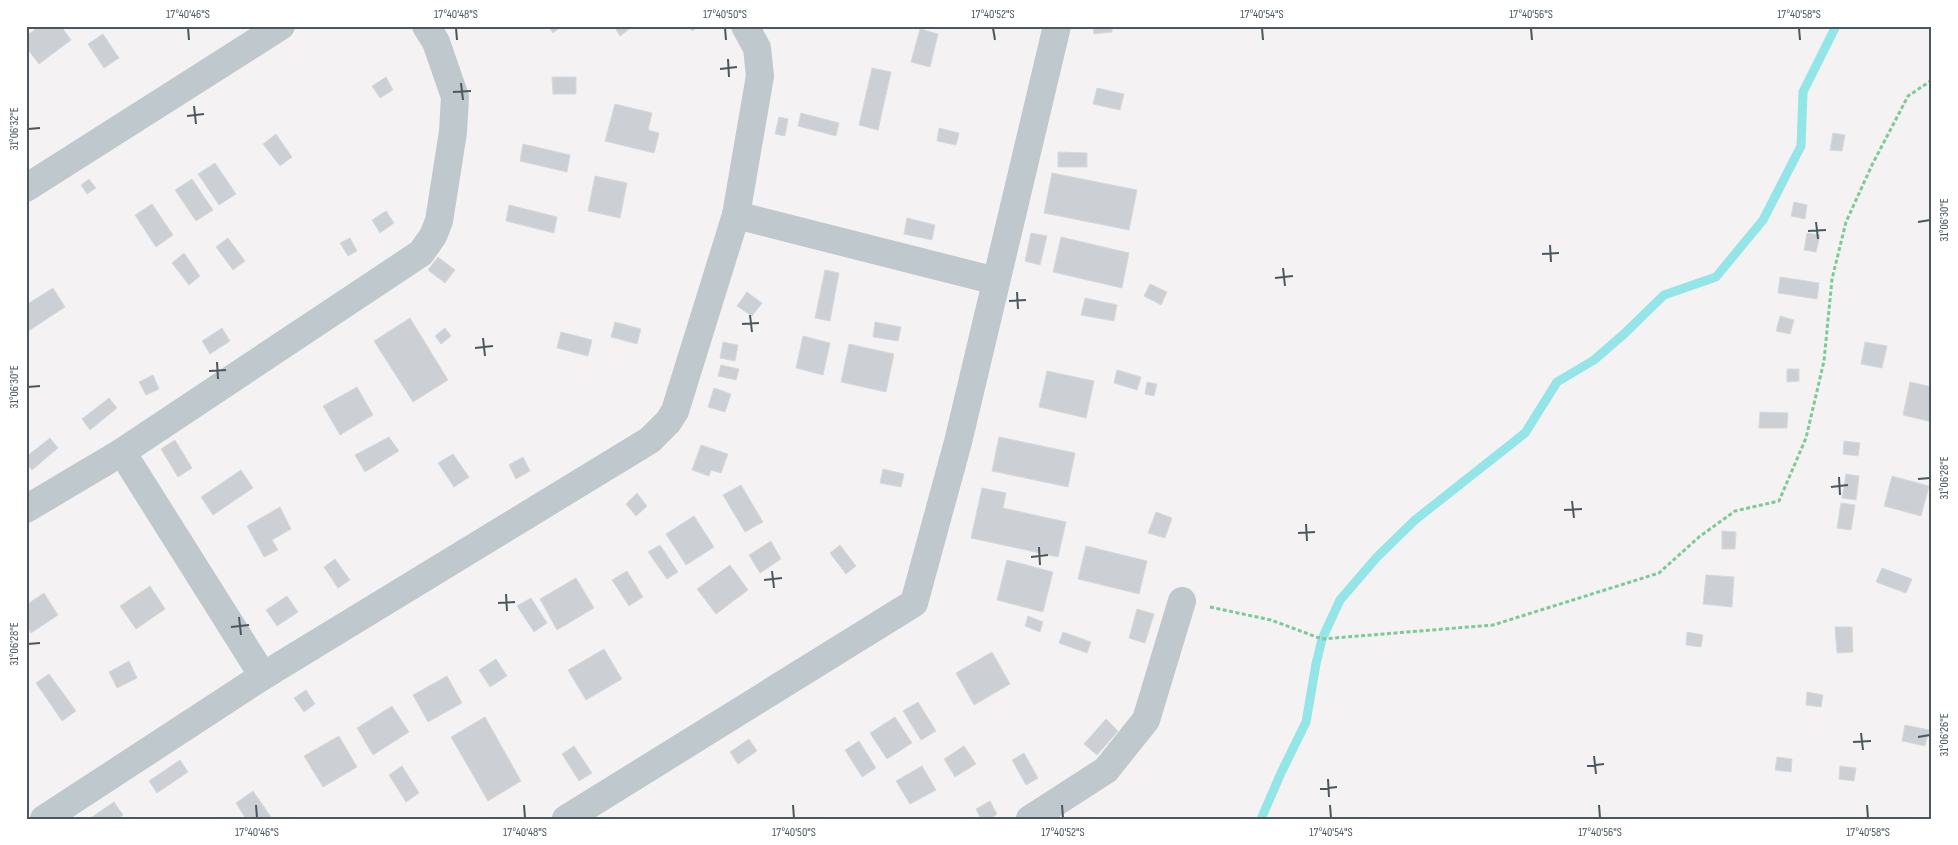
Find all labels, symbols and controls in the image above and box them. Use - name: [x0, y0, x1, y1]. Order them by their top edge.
- text: 17°40'46"S: [166, 7, 210, 22]
- text: 17°40'48"S: [434, 7, 478, 22]
- text: 17°40'50"S: [703, 7, 747, 22]
- text: 17°40'52"S: [971, 7, 1015, 22]
- text: 17°40'54"S: [1240, 7, 1284, 22]
- text: 17°40'56"S: [1509, 7, 1553, 22]
- text: 17°40'58"S: [1777, 7, 1821, 22]
- text: 31°06'32"E: [7, 107, 22, 151]
- text: 31°06'30"E: [1937, 198, 1952, 242]
- text: 31°06'30"E: [7, 365, 22, 409]
- text: 31°06'28"E: [1937, 456, 1952, 500]
- text: 31°06'28"E: [7, 622, 22, 666]
- text: 31°06'26"E: [1937, 713, 1952, 757]
- text: 17°40'46"S: [235, 825, 279, 840]
- text: 17°40'48"S: [503, 825, 547, 840]
- text: 17°40'50"S: [772, 825, 816, 840]
- text: 17°40'52"S: [1041, 825, 1085, 840]
- text: 17°40'54"S: [1309, 825, 1353, 840]
- text: 17°40'56"S: [1578, 825, 1622, 840]
- text: 17°40'58"S: [1846, 825, 1890, 840]

